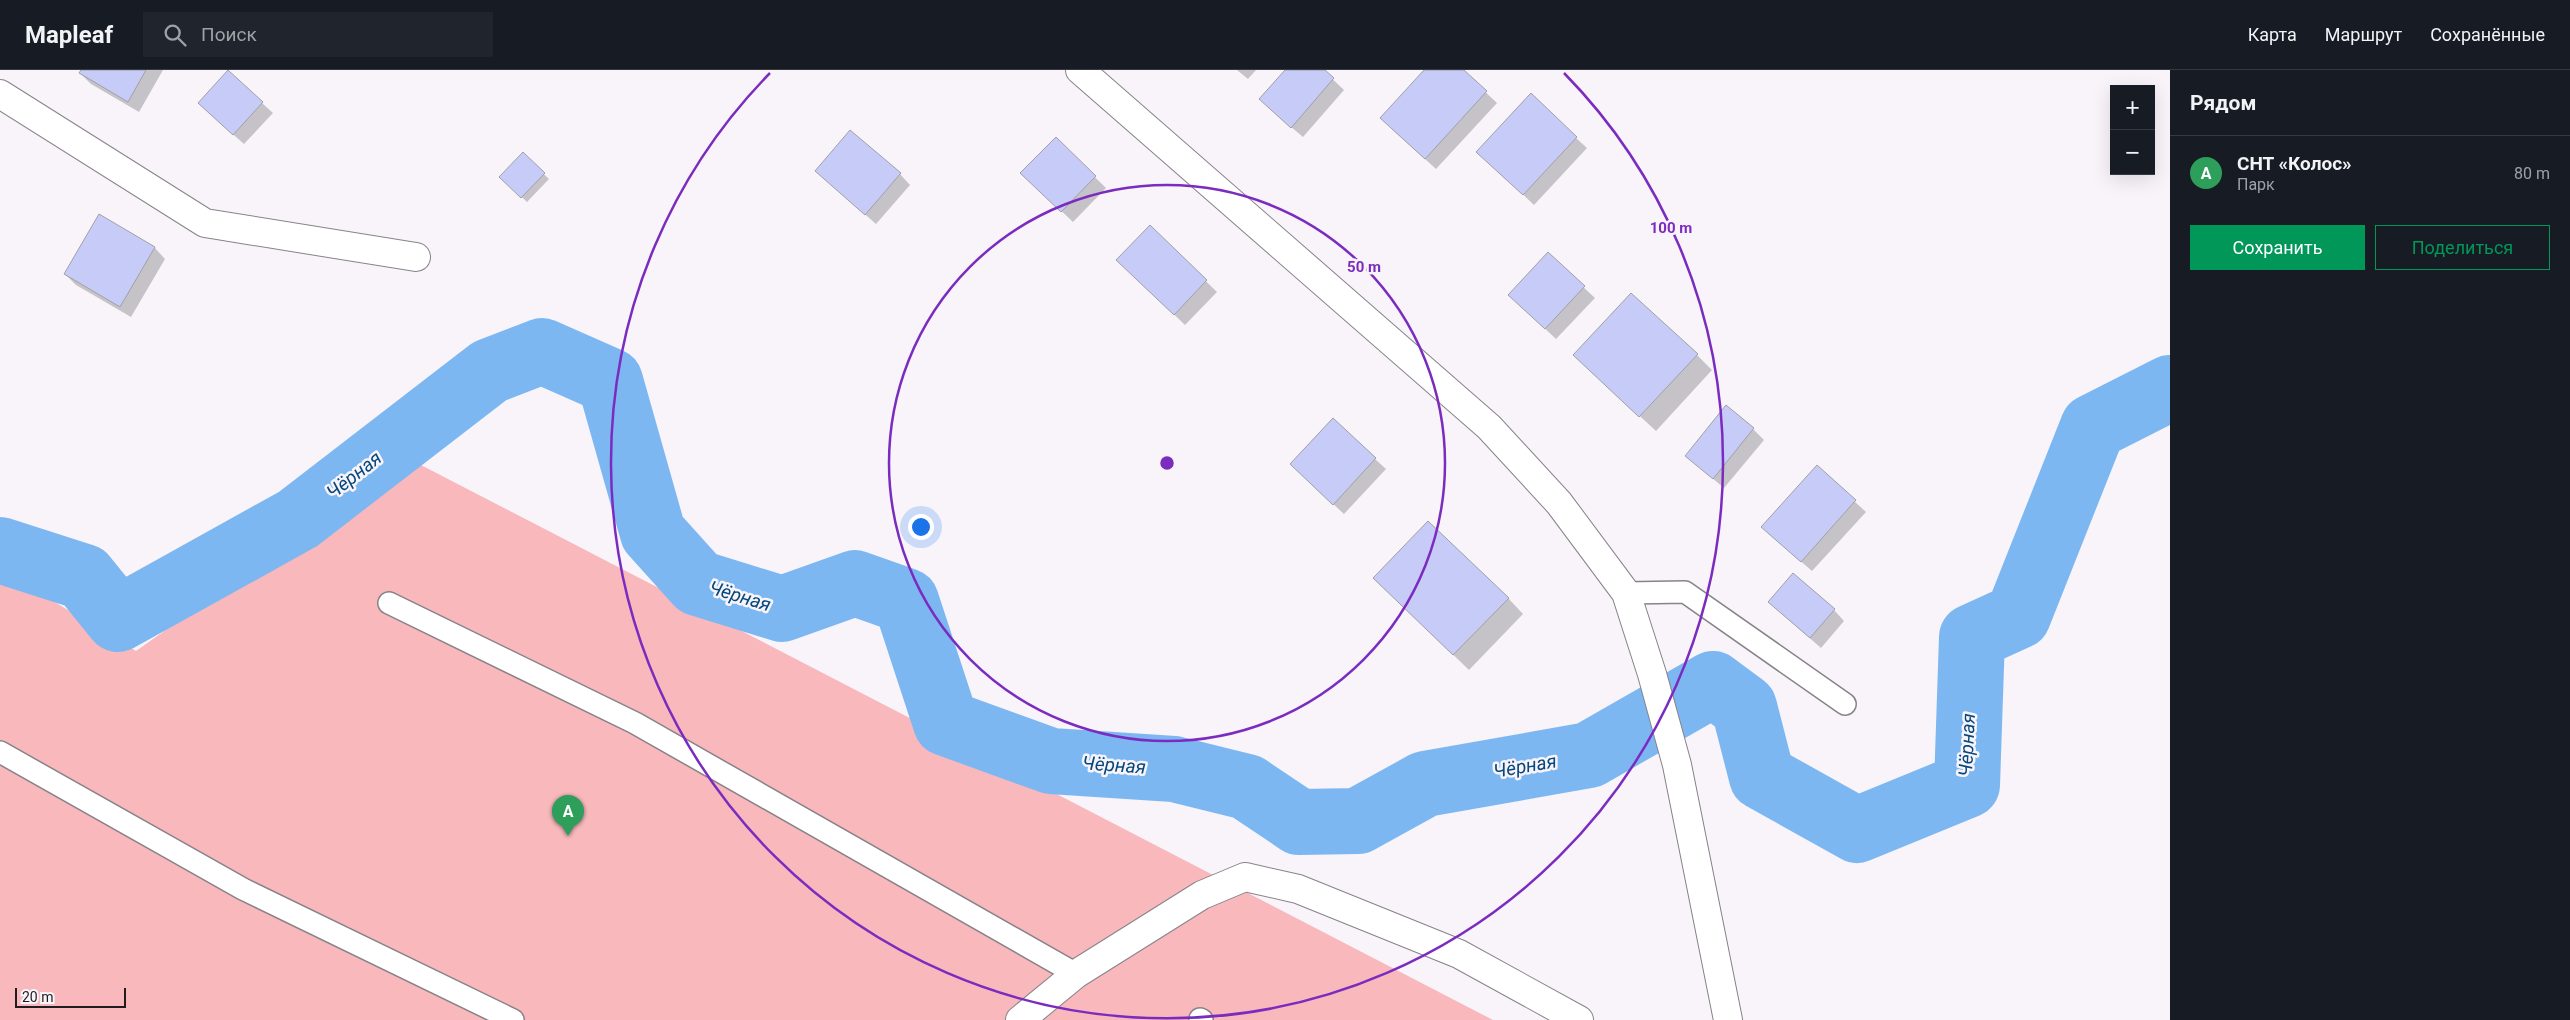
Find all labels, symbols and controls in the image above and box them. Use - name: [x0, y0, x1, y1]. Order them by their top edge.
- search box: [143, 12, 493, 57]
- text: Mapleaf: [25, 21, 113, 49]
- icon: search: [161, 21, 189, 49]
- text: Поиск: [201, 23, 257, 46]
- text: Карта: [2248, 24, 2297, 45]
- text: Маршрут: [2325, 24, 2402, 45]
- text: Сохранённые: [2430, 24, 2545, 45]
- map controls: [2110, 85, 2155, 175]
- button: +: [2110, 85, 2155, 130]
- text: Рядом: [2190, 91, 2256, 115]
- button: −: [2110, 130, 2155, 175]
- text: СНТ «Колос»: [2237, 152, 2352, 175]
- text: A: [2201, 164, 2211, 183]
- text: 80 m: [2514, 164, 2550, 183]
- text: Парк: [2237, 175, 2275, 194]
- text: 100 m: [1650, 219, 1692, 237]
- button: Сохранить: [2190, 225, 2365, 270]
- button: Поделиться: [2375, 225, 2550, 270]
- text: 50 m: [1347, 258, 1381, 276]
- water label: Чёрная: [322, 446, 386, 504]
- centre of rings: [1158, 454, 1176, 472]
- your location: [908, 514, 934, 540]
- water label: Чёрная: [706, 576, 774, 616]
- water label: Чёрная: [1954, 713, 1980, 777]
- water label: Чёрная: [1492, 749, 1558, 783]
- water label: Чёрная: [1082, 751, 1146, 779]
- pin: A: [552, 795, 584, 836]
- scale bar: [15, 985, 126, 1008]
- text: 20 m: [22, 989, 54, 1005]

